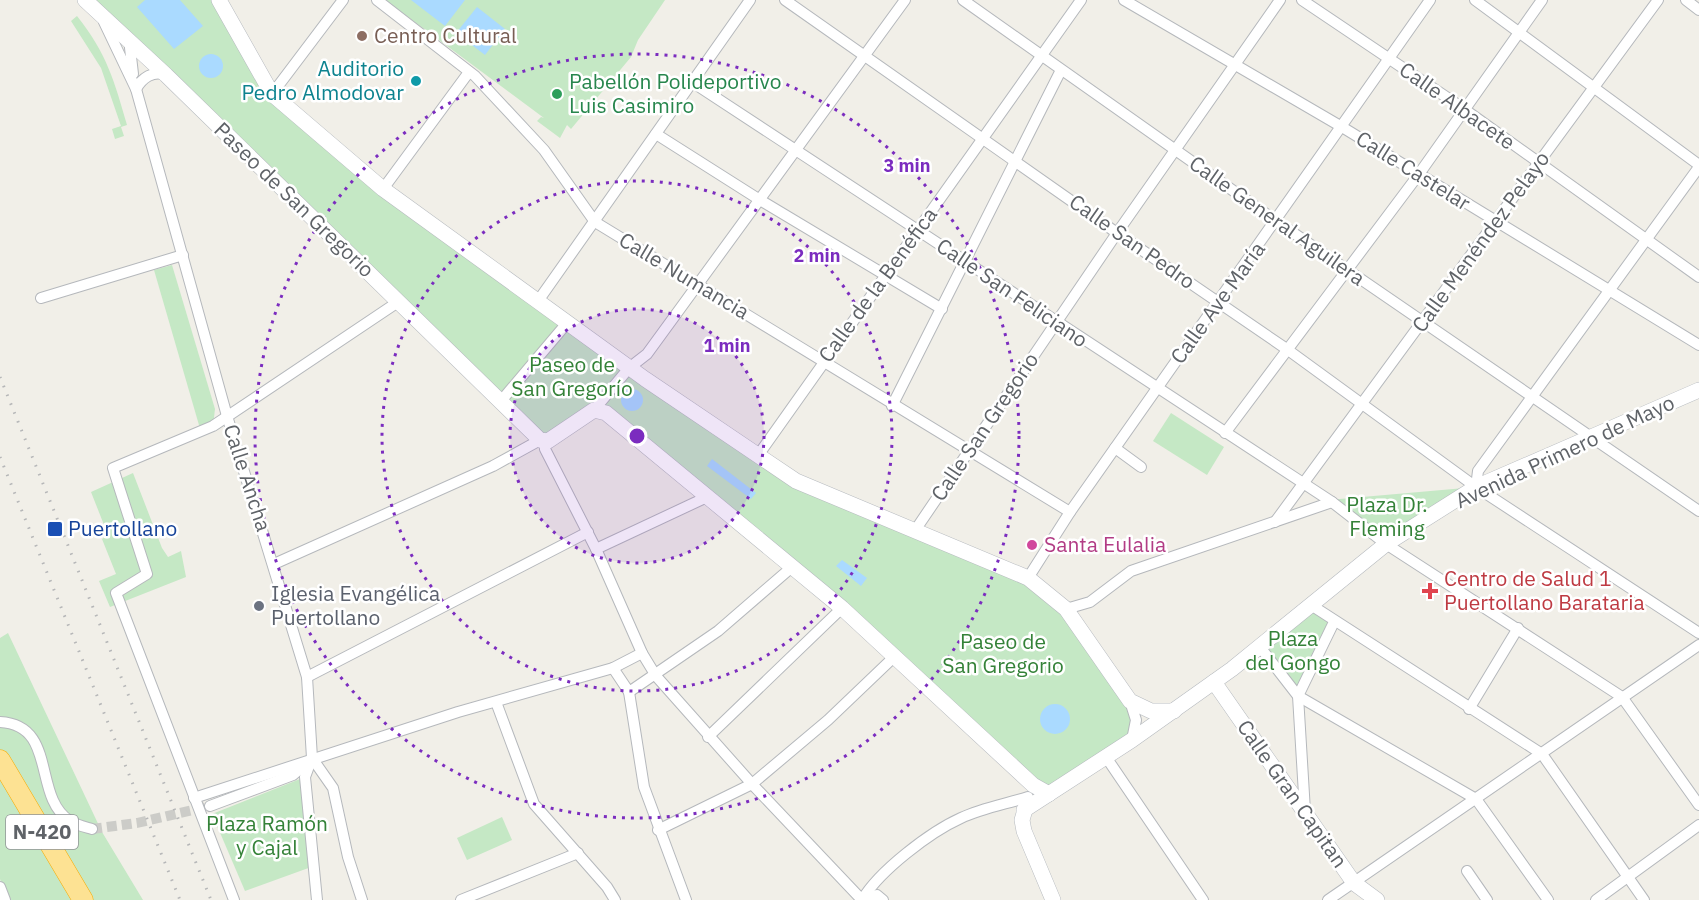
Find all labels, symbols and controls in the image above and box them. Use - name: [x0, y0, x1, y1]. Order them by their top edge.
- place label: Centro Cultural: [374, 21, 517, 49]
- marker: Centro Cultural: [355, 29, 369, 43]
- place label: Auditorio Pedro Almodovar: [242, 54, 404, 106]
- street label: Calle Albacete: [1394, 55, 1521, 155]
- place label: Pabellón Polideportivo Luis Casimiro: [569, 67, 781, 119]
- marker: Auditorio Pedro Almodovar: [409, 74, 423, 88]
- marker: Pabellón Polideportivo Luis Casimiro: [550, 87, 564, 101]
- street label: Paseo de San Gregorio: [209, 115, 381, 283]
- street label: Calle Castelar: [1351, 124, 1476, 217]
- street label: Calle Menéndez Pelayo: [1405, 145, 1555, 337]
- street label: Calle General Aguilera: [1184, 149, 1371, 292]
- text: 3 min: [883, 154, 931, 177]
- street label: Calle San Pedro: [1064, 187, 1201, 295]
- street label: Calle de la Benéfica: [811, 201, 943, 367]
- street label: Calle Numancia: [614, 225, 755, 325]
- street label: Calle San Feliciano: [931, 231, 1094, 353]
- street label: Calle Ave María: [1163, 236, 1271, 369]
- text: 2 min: [793, 244, 841, 267]
- text: 1 min: [703, 334, 751, 357]
- street label: Calle San Gregorio: [924, 347, 1044, 506]
- park label: Paseo de San Gregorío: [511, 350, 633, 402]
- street label: Avenida Primero de Mayo: [1450, 388, 1679, 514]
- street label: Calle Ancha: [217, 421, 278, 535]
- centre of rings: [627, 426, 647, 446]
- park label: Plaza Dr. Fleming: [1346, 490, 1428, 542]
- place label: Puertollano: [68, 514, 177, 542]
- marker: Puertollano: [46, 520, 64, 538]
- place label: Santa Eulalia: [1044, 530, 1166, 558]
- marker: Santa Eulalia: [1025, 538, 1039, 552]
- place label: Centro de Salud 1 Puertollano Barataria: [1444, 564, 1645, 616]
- place label: Iglesia Evangélica Puertollano: [271, 579, 440, 631]
- marker: Centro de Salud 1 Puertollano Barataria: [1421, 582, 1439, 600]
- marker: Iglesia Evangélica Puertollano: [252, 599, 266, 613]
- park label: Plaza del Gongo: [1245, 624, 1341, 676]
- park label: Paseo de San Gregorio: [942, 627, 1064, 679]
- street label: Calle Gran Capitan: [1231, 714, 1354, 873]
- park label: Plaza Ramón y Cajal: [206, 809, 328, 861]
- road number: N-420: [6, 815, 78, 849]

